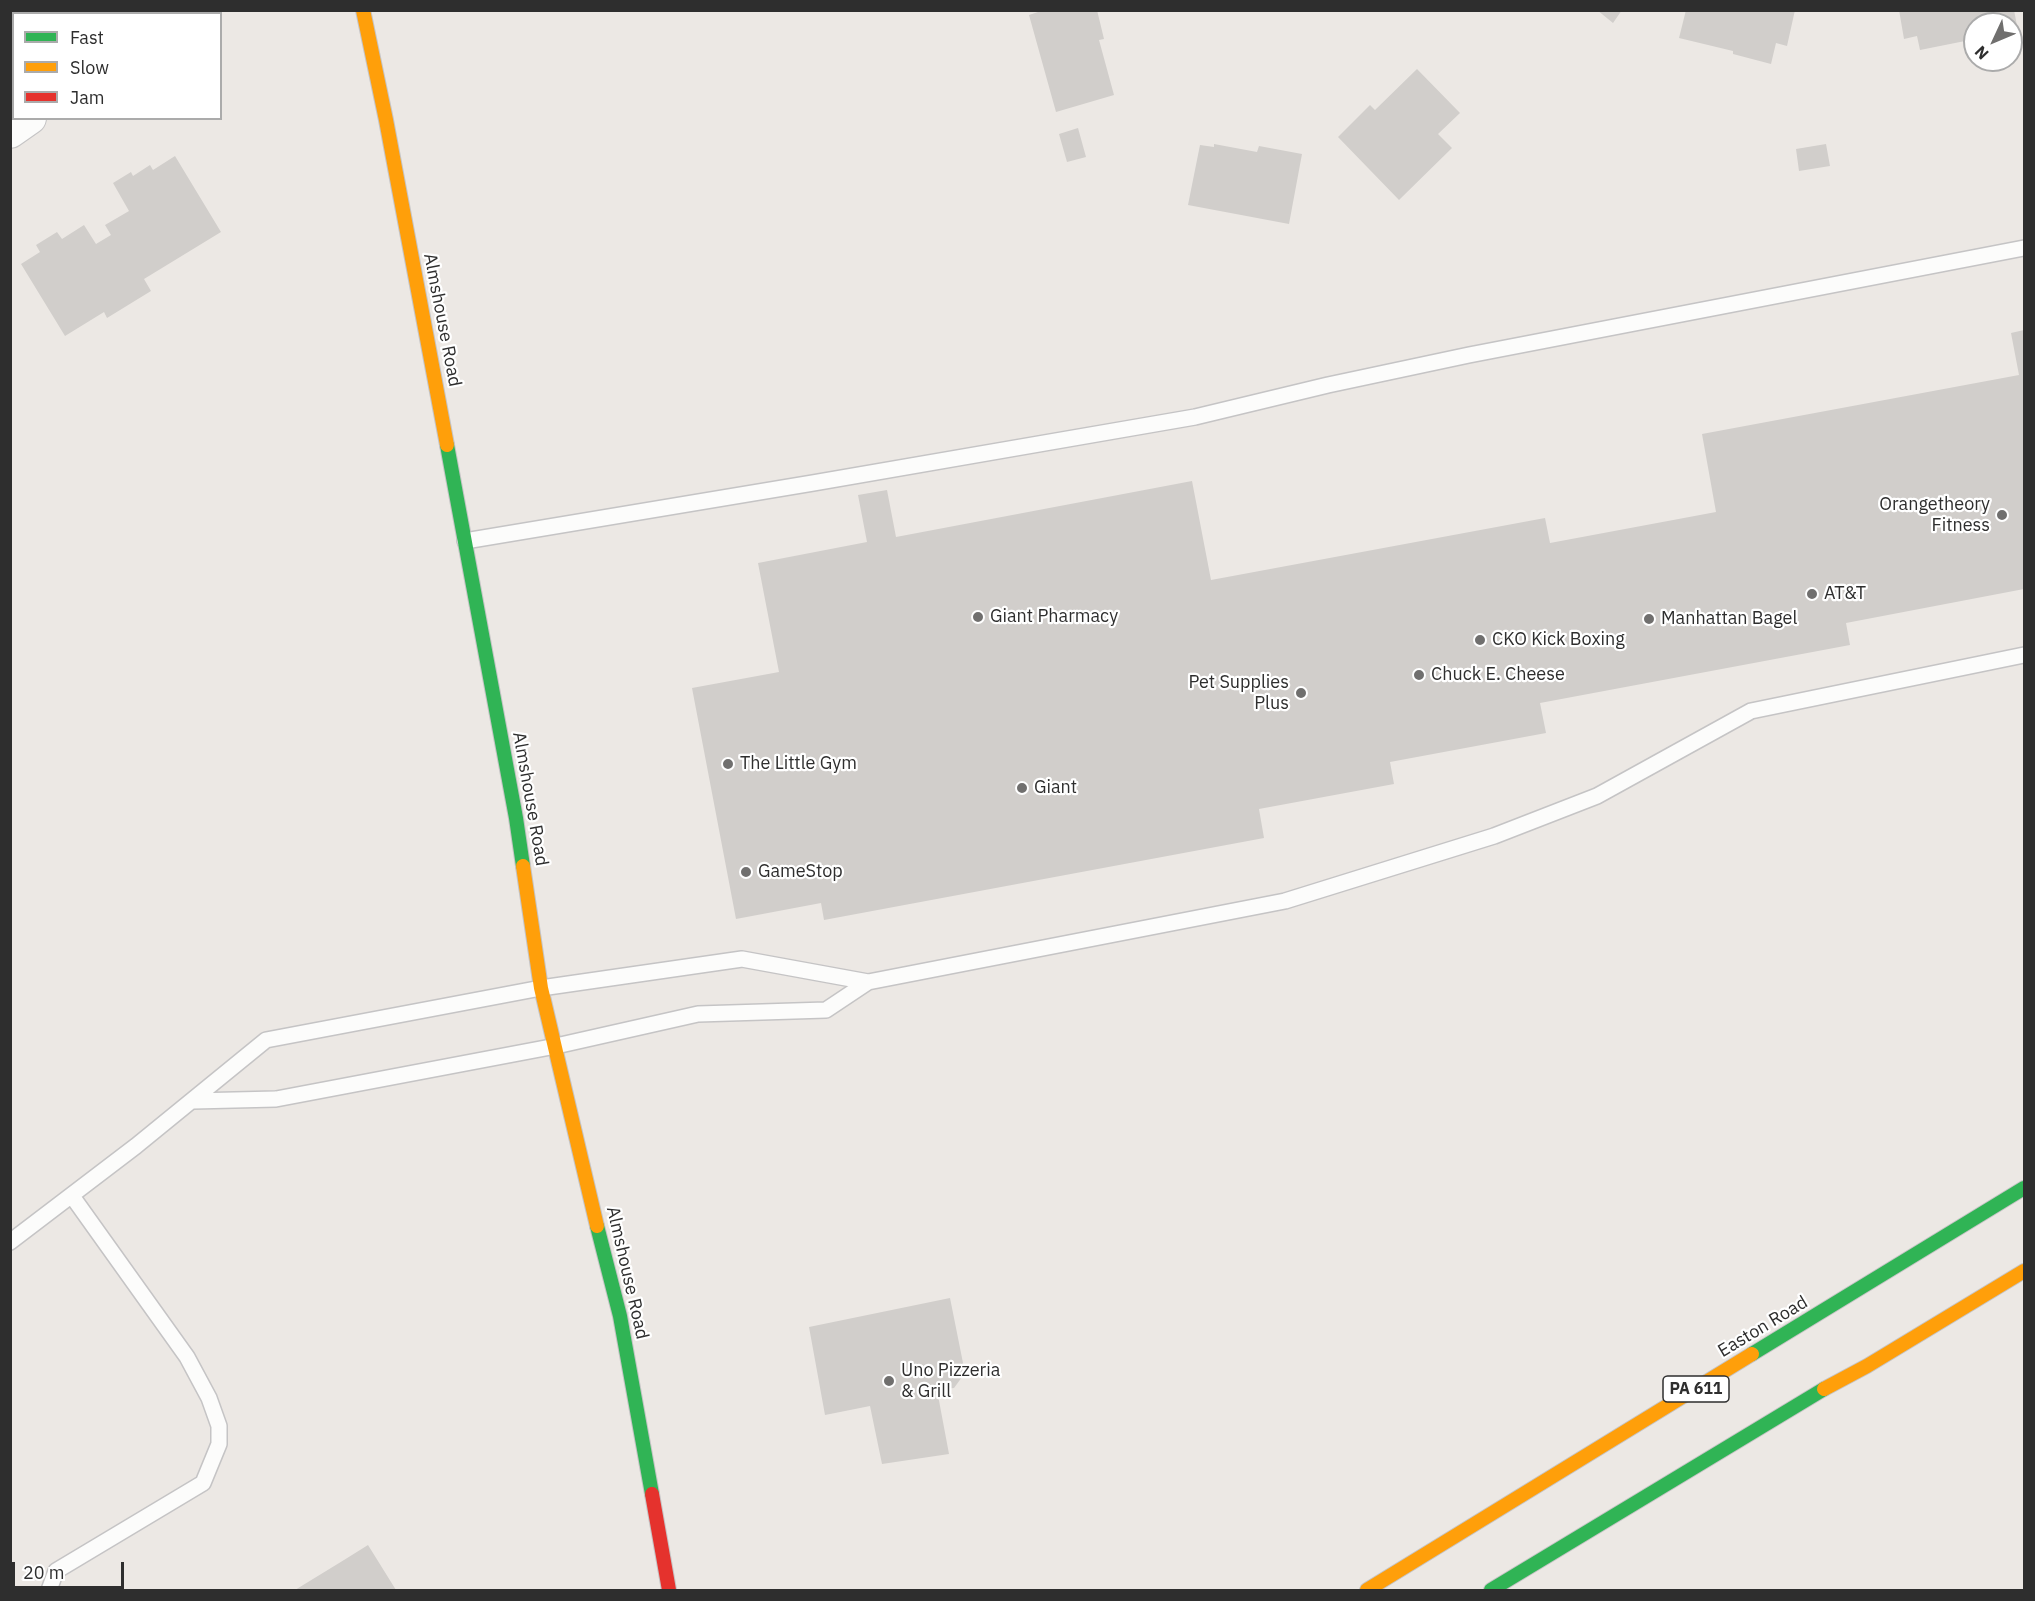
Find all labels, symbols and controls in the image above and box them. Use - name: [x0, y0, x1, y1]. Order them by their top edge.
- legend: [12, 12, 222, 120]
- north arrow: [1963, 12, 2023, 72]
- text: Fast: [70, 26, 104, 49]
- text: N: [1970, 42, 1993, 64]
- text: Slow: [70, 56, 109, 79]
- text: Jam: [70, 86, 105, 109]
- street label: Almshouse Road: [418, 251, 466, 389]
- place label: Orangetheory Fitness: [1879, 494, 1990, 536]
- marker: Orangetheory Fitness: [1995, 508, 2009, 522]
- place label: AT&T: [1824, 583, 1866, 605]
- marker: AT&T: [1805, 587, 1819, 601]
- place label: Giant Pharmacy: [990, 606, 1118, 628]
- place label: Manhattan Bagel: [1661, 608, 1797, 630]
- marker: Giant Pharmacy: [971, 610, 985, 624]
- marker: Manhattan Bagel: [1642, 612, 1656, 626]
- place label: CKO Kick Boxing: [1492, 629, 1625, 651]
- marker: CKO Kick Boxing: [1473, 633, 1487, 647]
- place label: Chuck E. Cheese: [1431, 664, 1565, 686]
- marker: Chuck E. Cheese: [1412, 668, 1426, 682]
- place label: Pet Supplies Plus: [1188, 672, 1289, 714]
- marker: Pet Supplies Plus: [1294, 686, 1308, 700]
- street label: Almshouse Road: [508, 730, 552, 868]
- place label: The Little Gym: [740, 753, 857, 775]
- marker: The Little Gym: [721, 757, 735, 771]
- place label: Giant: [1034, 777, 1077, 799]
- marker: Giant: [1015, 781, 1029, 795]
- place label: GameStop: [758, 861, 843, 883]
- marker: GameStop: [739, 865, 753, 879]
- street label: Almshouse Road: [601, 1204, 653, 1342]
- street label: Easton Road: [1714, 1292, 1812, 1362]
- place label: Uno Pizzeria & Grill: [901, 1360, 1000, 1402]
- marker: Uno Pizzeria & Grill: [882, 1374, 896, 1388]
- road number: PA 611: [1663, 1376, 1729, 1402]
- scale bar: [15, 1550, 128, 1588]
- text: 20 m: [23, 1561, 65, 1584]

